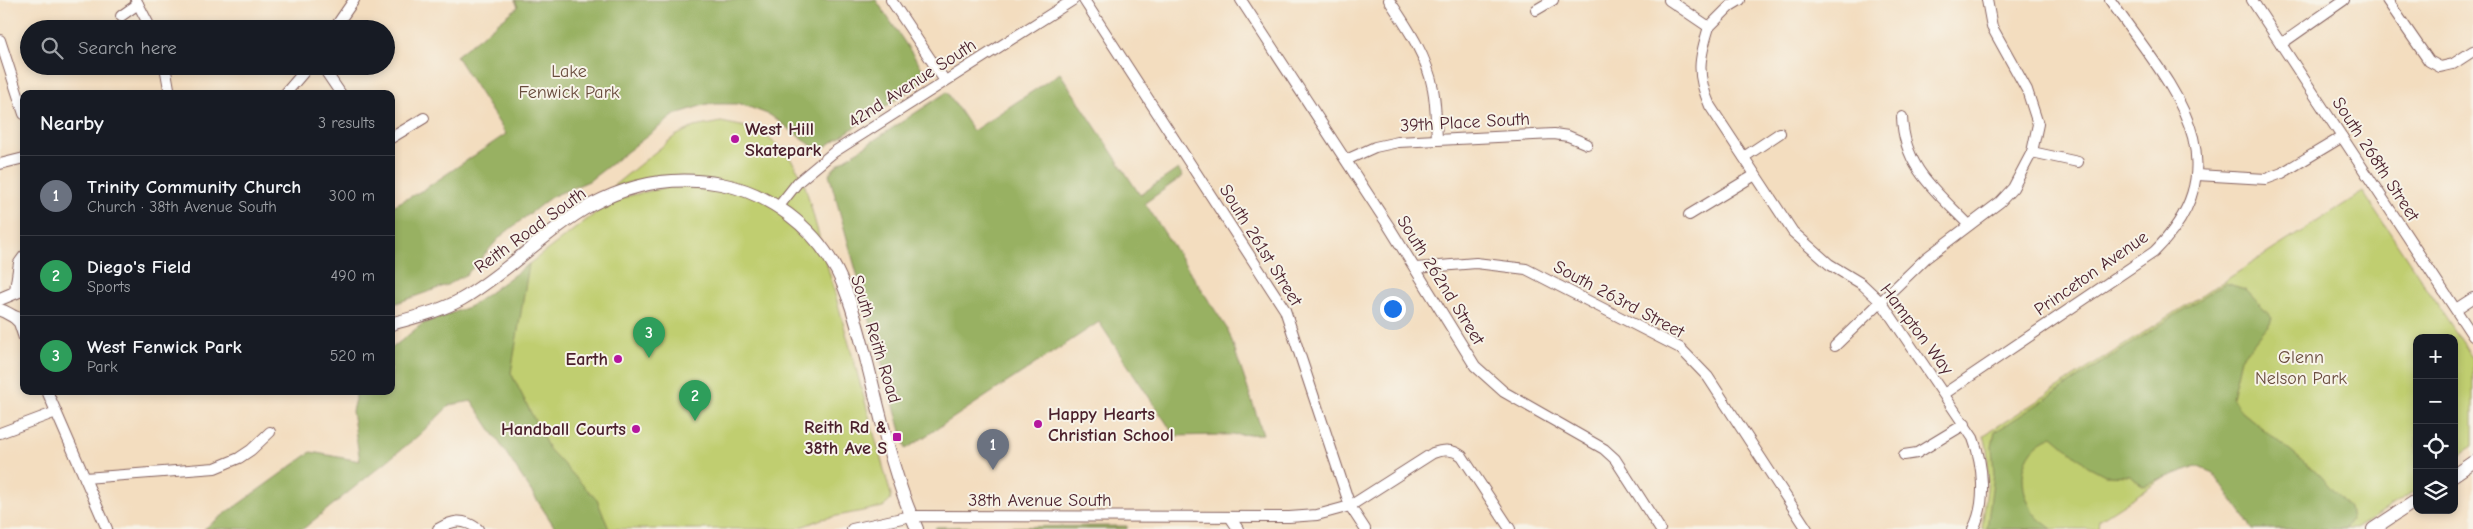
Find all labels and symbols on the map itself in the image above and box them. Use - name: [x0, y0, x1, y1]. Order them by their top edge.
- street label: 42nd Avenue South: [845, 34, 980, 133]
- park label: Lake Fenwick Park: [518, 61, 620, 103]
- street label: South 268th Street: [2328, 93, 2424, 226]
- street label: 39th Place South: [1400, 109, 1530, 136]
- place label: West Hill Skatepark: [745, 119, 822, 161]
- marker: West Hill Skatepark: [729, 133, 741, 145]
- street label: South 261st Street: [1215, 181, 1307, 311]
- street label: Reith Road South: [470, 183, 590, 278]
- street label: South 262nd Street: [1392, 212, 1489, 350]
- street label: Princeton Avenue: [2030, 226, 2152, 320]
- street label: South 263rd Street: [1550, 256, 1688, 343]
- street label: South Reith Road: [846, 273, 905, 406]
- street label: Hampton Way: [1876, 280, 1958, 380]
- your location: [1380, 296, 1406, 322]
- pin: 3: [633, 317, 665, 358]
- park label: Glenn Nelson Park: [2255, 347, 2347, 389]
- place label: Earth: [566, 349, 608, 370]
- marker: Earth: [612, 353, 624, 365]
- pin: 2: [679, 380, 711, 421]
- place label: Happy Hearts Christian School: [1048, 404, 1174, 446]
- place label: Reith Rd & 38th Ave S: [804, 417, 887, 459]
- marker: Happy Hearts Christian School: [1032, 418, 1044, 430]
- place label: Handball Courts: [501, 419, 626, 440]
- marker: Handball Courts: [630, 423, 642, 435]
- pin: 1: [977, 429, 1009, 470]
- marker: Reith Rd & 38th Ave S: [891, 431, 903, 443]
- street label: 38th Avenue South: [968, 490, 1112, 511]

